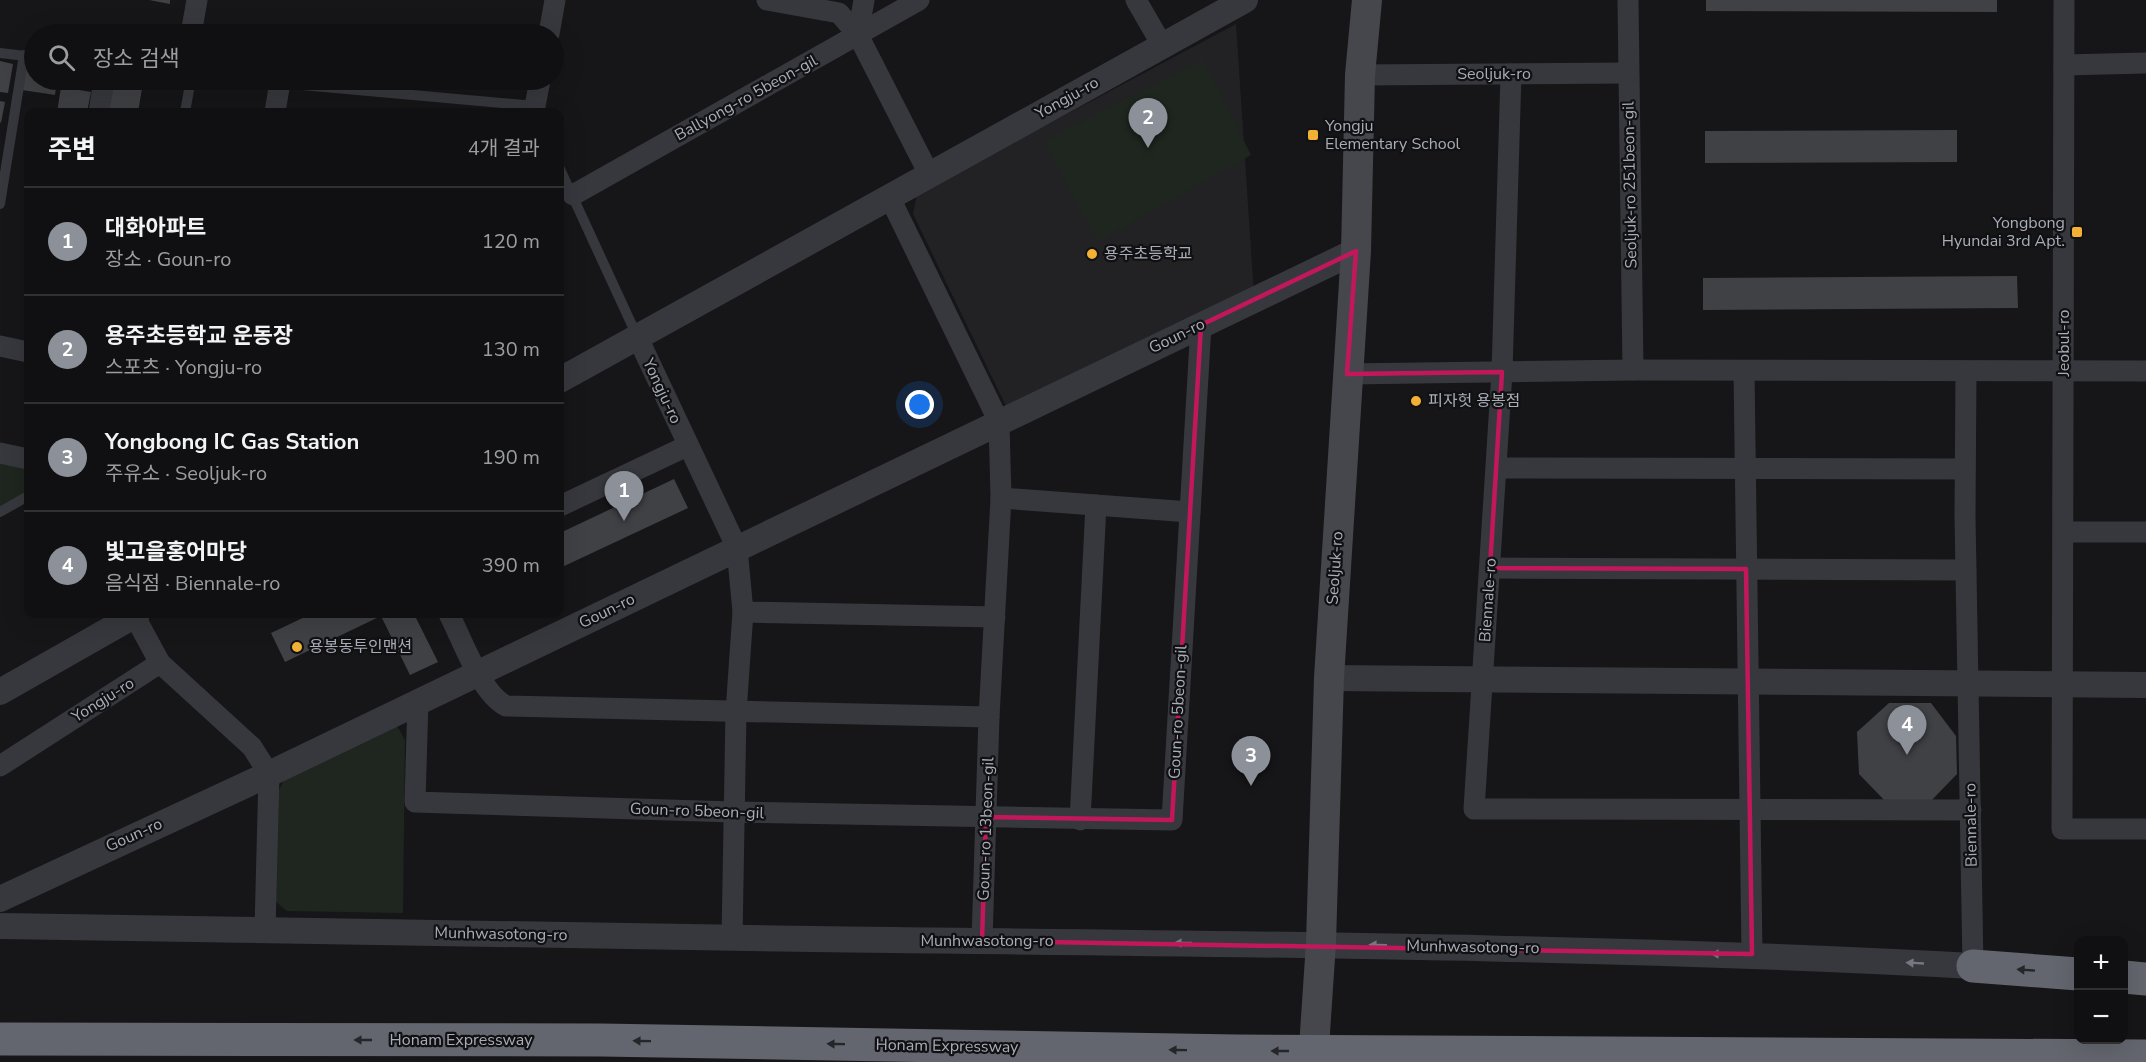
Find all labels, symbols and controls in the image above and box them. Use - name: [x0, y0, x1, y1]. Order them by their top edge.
- search box: [24, 24, 564, 90]
- icon: search: [45, 41, 78, 74]
- text: 장소 검색: [93, 44, 180, 74]
- street label: Ballyong-ro 5beon-gil: [671, 50, 821, 146]
- street label: Seoljuk-ro: [1457, 63, 1531, 85]
- street label: Yongju-ro: [1030, 71, 1103, 125]
- pin: 2: [1128, 98, 1168, 148]
- street label: Seoljuk-ro 251beon-gil: [1618, 101, 1642, 269]
- place label: Yongju Elementary School: [1324, 115, 1461, 155]
- marker: Yongju Elementary School: [1306, 128, 1320, 142]
- text: 주변: [48, 132, 96, 167]
- text: 4개 결과: [468, 135, 540, 162]
- place label: Yongbong Hyundai 3rd Apt.: [1942, 212, 2065, 252]
- text: 대화아파트: [105, 213, 206, 243]
- marker: Yongbong Hyundai 3rd Apt.: [2070, 225, 2084, 239]
- text: 1: [62, 228, 74, 255]
- text: 120 m: [482, 228, 540, 255]
- place label: 용주초등학교: [1104, 243, 1192, 265]
- text: 장소 · Goun-ro: [105, 246, 232, 273]
- marker: 용주초등학교: [1085, 247, 1099, 261]
- street label: Jeobul-ro: [2053, 309, 2075, 377]
- street label: Goun-ro: [1145, 313, 1209, 359]
- text: 용주초등학교 운동장: [105, 321, 293, 351]
- text: 2: [62, 336, 74, 363]
- text: 130 m: [482, 336, 540, 363]
- text: 스포츠 · Yongju-ro: [105, 354, 262, 381]
- street label: Yongju-ro: [637, 354, 687, 427]
- your location: [905, 390, 934, 419]
- place label: 피자헛 용봉점: [1428, 390, 1520, 412]
- marker: 피자헛 용봉점: [1409, 394, 1423, 408]
- text: Yongbong IC Gas Station: [105, 427, 359, 457]
- text: 3: [62, 444, 74, 471]
- text: 190 m: [482, 444, 540, 471]
- text: 주유소 · Seoljuk-ro: [105, 460, 267, 487]
- pin: 1: [604, 472, 644, 521]
- street label: Seoljuk-ro: [1321, 530, 1349, 605]
- text: 빛고을홍어마당: [105, 537, 247, 567]
- text: 4: [62, 552, 74, 579]
- text: 390 m: [482, 552, 540, 579]
- street label: Biennale-ro: [1474, 557, 1502, 643]
- text: 음식점 · Biennale-ro: [105, 570, 280, 597]
- street label: Goun-ro: [575, 588, 639, 634]
- place label: 용봉동투인맨션: [309, 636, 412, 658]
- marker: 용봉동투인맨션: [290, 640, 304, 654]
- street label: Goun-ro 5beon-gil: [1164, 644, 1193, 780]
- street label: Yongju-ro: [67, 672, 138, 728]
- pin: 4: [1888, 706, 1926, 755]
- pin: 3: [1232, 736, 1270, 786]
- street label: Goun-ro 13beon-gil: [972, 756, 1000, 901]
- street label: Biennale-ro: [1959, 783, 1983, 867]
- street label: Goun-ro 5beon-gil: [630, 798, 765, 824]
- street label: Goun-ro: [102, 813, 166, 857]
- street label: Munhwasotong-ro: [434, 922, 568, 946]
- street label: Munhwasotong-ro: [920, 930, 1054, 952]
- street label: Munhwasotong-ro: [1406, 935, 1540, 959]
- map controls: [2074, 936, 2128, 1044]
- button: +: [2074, 936, 2128, 990]
- one-way arrow: [1174, 938, 1193, 948]
- one-way arrow: [1369, 940, 1388, 950]
- one-way arrow: [1711, 949, 1730, 958]
- one-way arrow: [1905, 959, 1924, 968]
- one-way arrow: [2016, 965, 2035, 975]
- button: −: [2074, 990, 2128, 1044]
- street label: Honam Expressway: [390, 1029, 533, 1051]
- street label: Honam Expressway: [875, 1034, 1019, 1058]
- one-way arrow: [353, 1035, 372, 1045]
- one-way arrow: [632, 1036, 651, 1046]
- one-way arrow: [827, 1039, 846, 1049]
- one-way arrow: [1169, 1045, 1188, 1055]
- one-way arrow: [1270, 1046, 1289, 1056]

